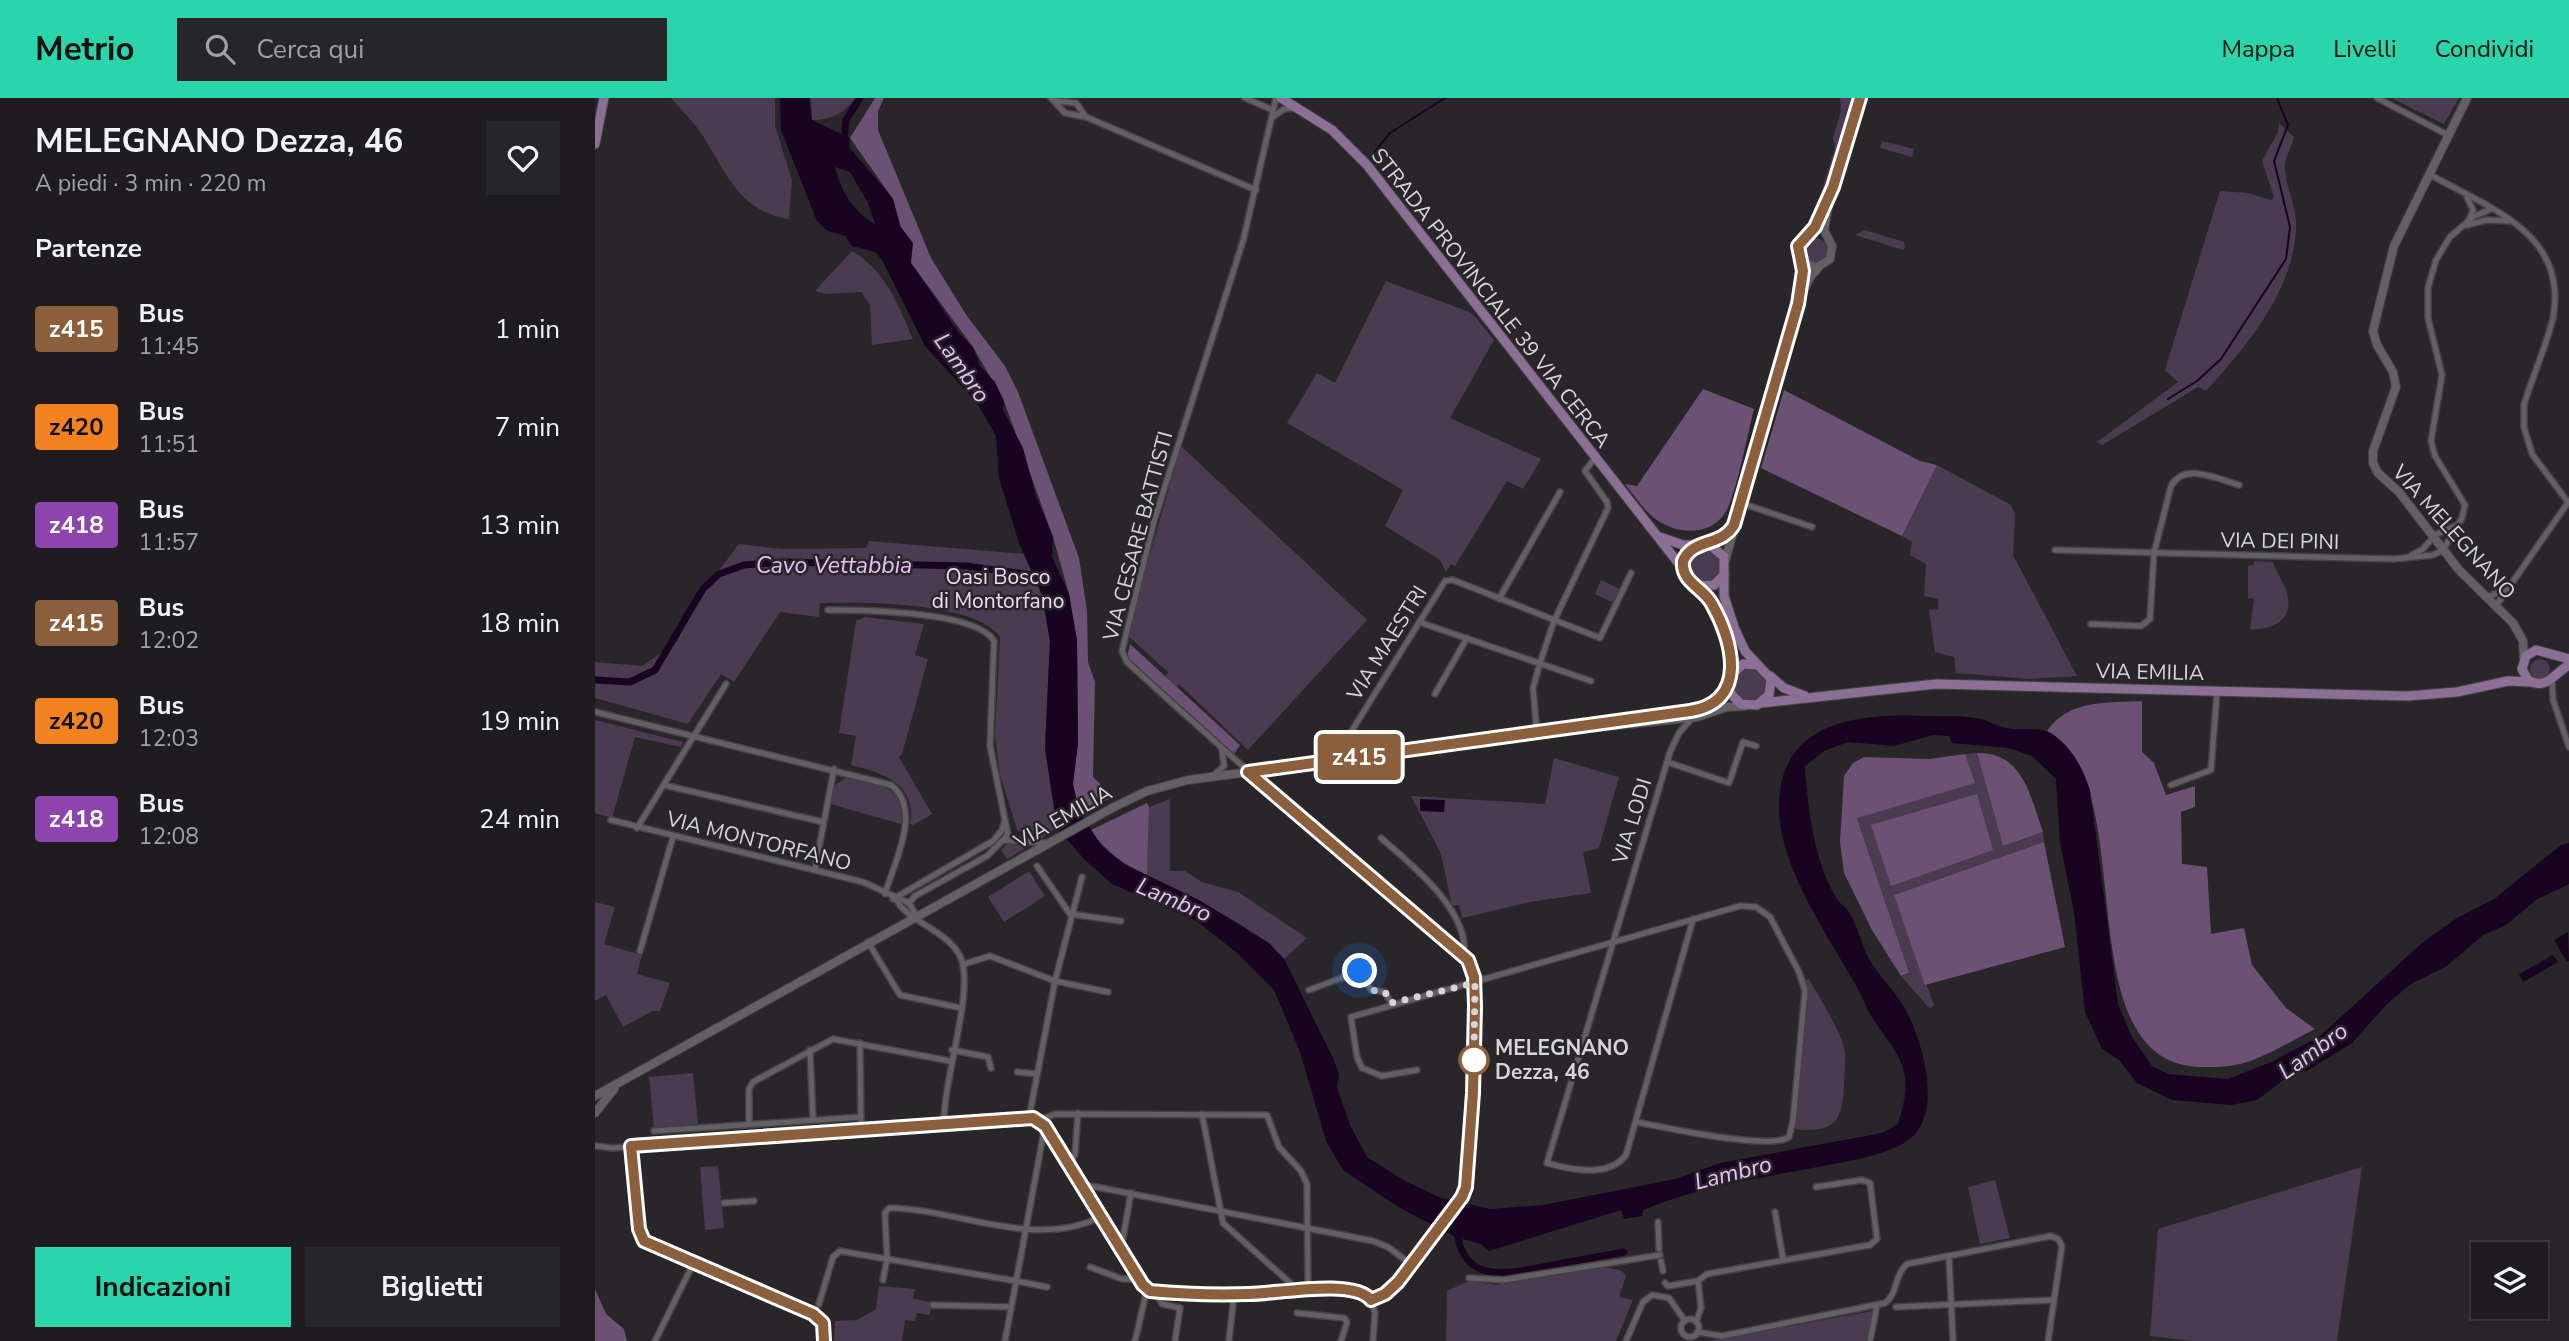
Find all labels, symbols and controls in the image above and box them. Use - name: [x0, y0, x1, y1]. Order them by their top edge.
- search box: [177, 18, 667, 81]
- text: Metrio: [35, 27, 135, 72]
- icon: search: [201, 30, 239, 68]
- text: Cerca qui: [257, 32, 364, 67]
- text: Mappa: [2221, 33, 2295, 65]
- text: Livelli: [2333, 33, 2397, 65]
- text: Condividi: [2435, 33, 2534, 65]
- text: MELEGNANO Dezza, 46: [35, 119, 403, 164]
- button: heart: [486, 121, 560, 195]
- street label: STRADA PROVINCIALE 39 VIA CERCA: [1365, 142, 1617, 454]
- text: A piedi · 3 min · 220 m: [35, 168, 266, 199]
- text: Partenze: [35, 231, 142, 266]
- text: Bus: [139, 296, 184, 331]
- text: 1 min: [495, 312, 560, 347]
- text: z415: [49, 313, 104, 345]
- water label: Lambro: [927, 327, 997, 409]
- text: 11:45: [139, 331, 199, 362]
- text: Bus: [139, 394, 184, 429]
- text: 7 min: [495, 410, 560, 445]
- text: z420: [49, 411, 104, 443]
- street label: VIA CESARE BATTISTI: [1096, 428, 1179, 645]
- text: 11:51: [139, 429, 199, 460]
- street label: VIA MELEGNANO: [2385, 458, 2522, 605]
- text: Bus: [139, 492, 184, 527]
- text: 13 min: [479, 508, 560, 543]
- text: z418: [49, 509, 104, 541]
- street label: VIA DEI PINI: [2219, 526, 2340, 556]
- text: 11:57: [139, 527, 199, 558]
- water label: Cavo Vettabbia: [756, 550, 912, 581]
- park label: Oasi Bosco di Montorfano: [932, 563, 1064, 615]
- street label: VIA MAESTRI: [1340, 580, 1433, 707]
- text: Bus: [139, 590, 184, 625]
- text: 18 min: [479, 606, 560, 641]
- text: z415: [49, 607, 104, 639]
- text: 12:02: [139, 625, 199, 656]
- street label: VIA EMILIA: [2095, 657, 2204, 687]
- text: Bus: [139, 688, 184, 723]
- text: 19 min: [479, 704, 560, 739]
- text: z420: [49, 705, 104, 737]
- text: 12:03: [139, 723, 199, 754]
- line badge: z415: [1310, 734, 1408, 780]
- text: z415: [1332, 741, 1386, 773]
- street label: VIA LODI: [1605, 775, 1658, 868]
- street label: VIA EMILIA: [1008, 779, 1117, 856]
- text: Bus: [139, 786, 184, 821]
- text: 24 min: [479, 802, 560, 837]
- text: z418: [49, 803, 104, 835]
- street label: VIA MONTORFANO: [663, 804, 854, 877]
- text: 12:08: [139, 821, 199, 852]
- water label: Lambro: [1132, 870, 1216, 930]
- your location: [1342, 953, 1377, 988]
- water label: Lambro: [2272, 1015, 2354, 1087]
- place label: MELEGNANO Dezza, 46: [1495, 1034, 1629, 1086]
- marker: MELEGNANO Dezza, 46: [1459, 1045, 1489, 1075]
- water label: Lambro: [1691, 1148, 1775, 1198]
- map controls: [2471, 1242, 2548, 1319]
- button: layers: [2471, 1242, 2548, 1319]
- button: Indicazioni: [35, 1247, 291, 1327]
- button: Biglietti: [305, 1247, 560, 1327]

